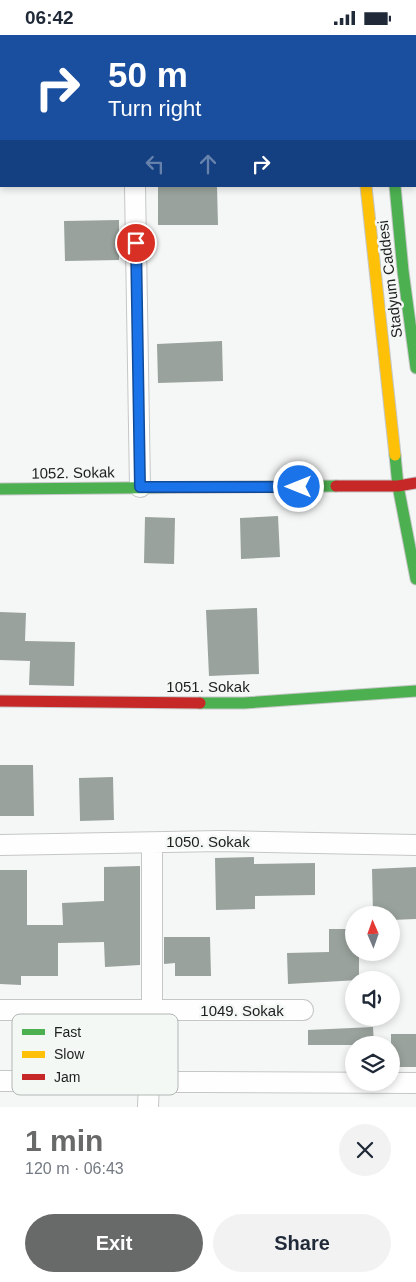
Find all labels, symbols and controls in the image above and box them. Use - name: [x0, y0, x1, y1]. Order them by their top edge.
- text: 06:42: [25, 7, 74, 28]
- icon: right: [25, 55, 90, 120]
- text: 50 m: [108, 55, 188, 94]
- text: Turn right: [108, 96, 201, 121]
- icon: left: [141, 150, 169, 178]
- icon: ahead: [194, 150, 222, 178]
- icon: right: [247, 150, 275, 178]
- street label: Stadyum Caddesi: [374, 219, 405, 339]
- pin: [115, 222, 157, 264]
- icon: arrive: [122, 229, 150, 257]
- position arrow: [272, 460, 324, 512]
- street label: 1052. Sokak: [31, 463, 115, 482]
- street label: 1051. Sokak: [166, 678, 250, 695]
- street label: 1050. Sokak: [166, 833, 250, 850]
- north arrow: [345, 906, 400, 961]
- map controls: [345, 906, 400, 1091]
- button: sound: [345, 971, 400, 1026]
- street label: 1049. Sokak: [200, 1002, 284, 1019]
- legend: [12, 1014, 178, 1095]
- text: Fast: [54, 1024, 81, 1040]
- button: layers: [345, 1036, 400, 1091]
- text: Slow: [54, 1046, 85, 1062]
- text: Jam: [54, 1069, 80, 1085]
- text: 1 min: [25, 1124, 103, 1157]
- button: close: [339, 1124, 391, 1176]
- text: 120 m · 06:43: [25, 1160, 124, 1177]
- button: Exit: [25, 1214, 203, 1272]
- button: Share: [213, 1214, 391, 1272]

